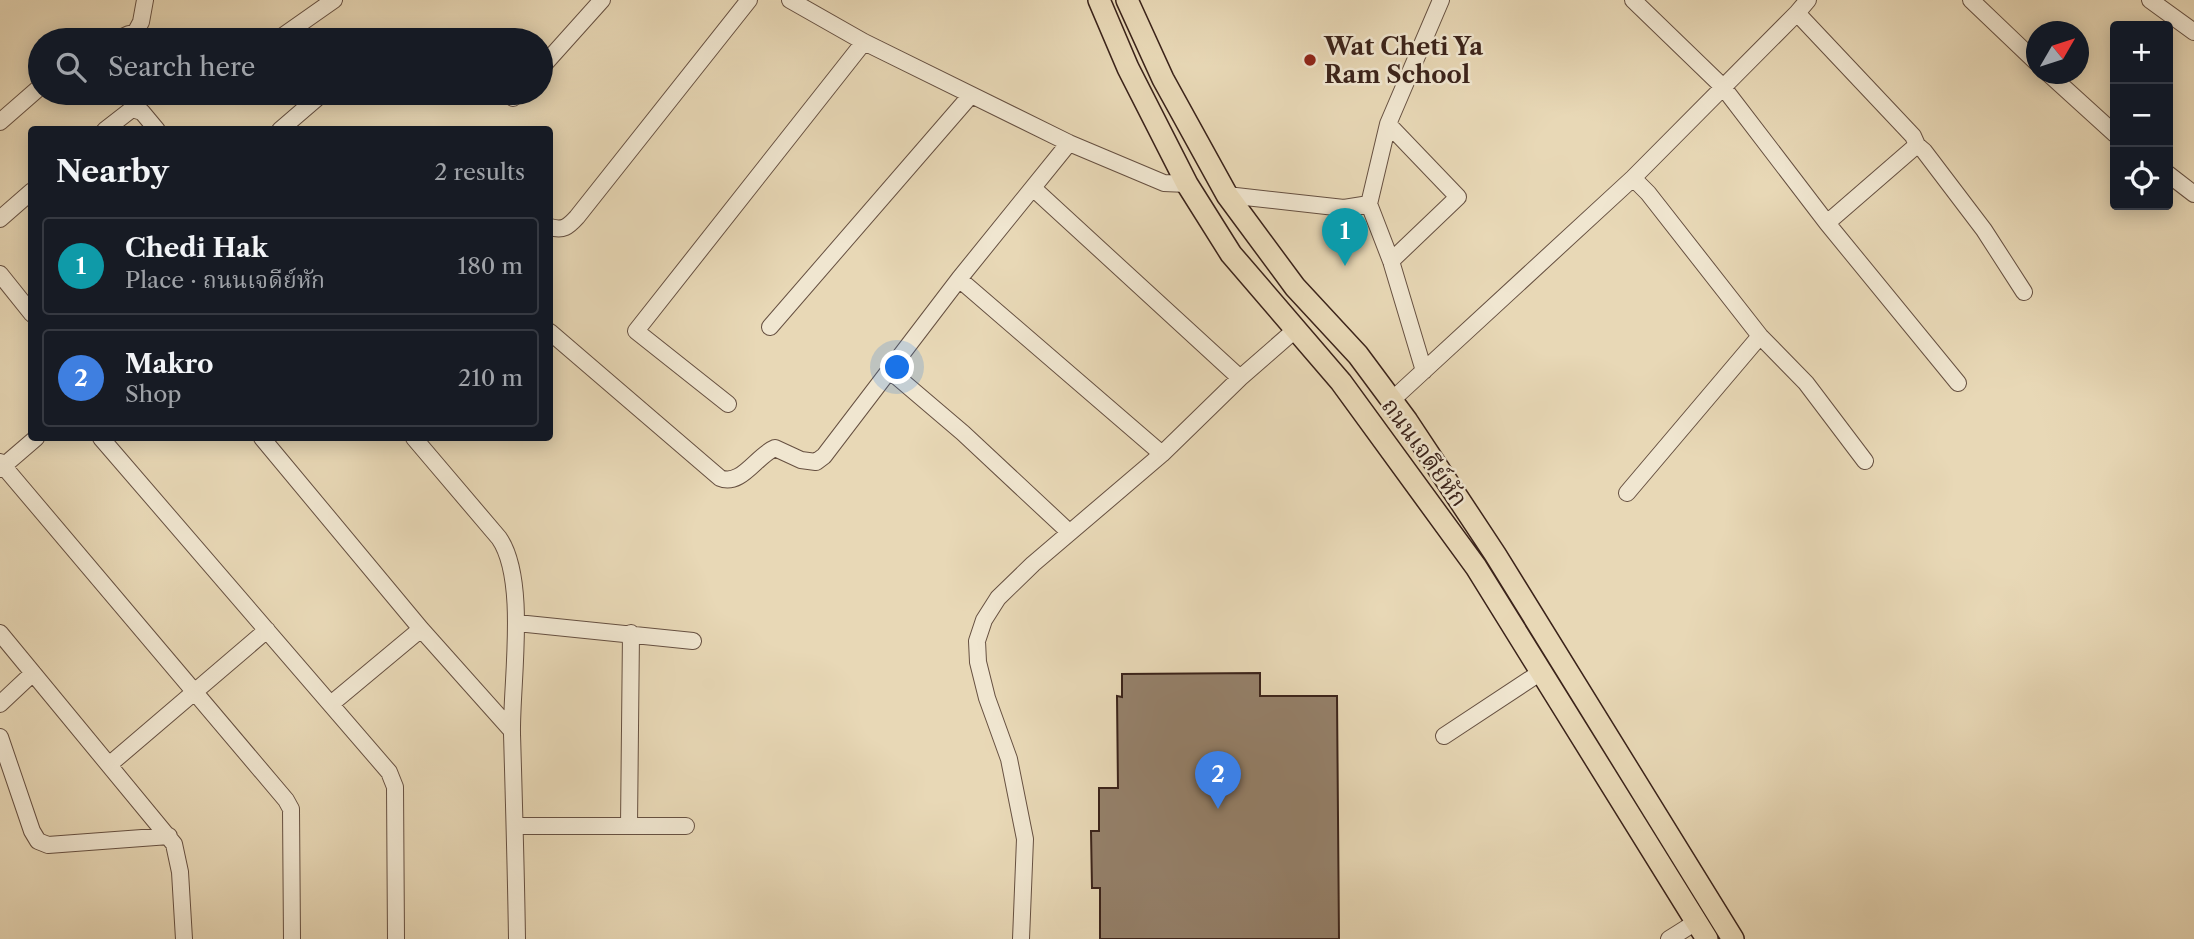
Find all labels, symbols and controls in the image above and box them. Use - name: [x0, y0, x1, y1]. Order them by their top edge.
- north arrow: [2026, 21, 2089, 84]
- map controls: [2110, 21, 2173, 210]
- button: +: [2110, 21, 2173, 84]
- search box: [28, 28, 553, 105]
- place label: Wat Cheti Ya Ram School: [1323, 32, 1484, 89]
- icon: search: [52, 48, 90, 86]
- text: Search here: [108, 51, 255, 83]
- marker: Wat Cheti Ya Ram School: [1302, 52, 1318, 68]
- button: −: [2110, 84, 2173, 147]
- button: locate: [2110, 147, 2173, 210]
- text: Nearby: [56, 153, 169, 190]
- text: 2 results: [434, 158, 525, 186]
- pin: 1: [1322, 208, 1368, 266]
- text: Chedi Hak: [125, 232, 268, 264]
- text: 1: [76, 252, 86, 280]
- text: 180 m: [458, 252, 523, 280]
- text: Place · ถนนเจดีย์หัก: [125, 266, 325, 294]
- text: Makro: [125, 348, 214, 380]
- your location: [880, 350, 914, 384]
- text: 2: [74, 364, 88, 392]
- text: 210 m: [458, 364, 523, 392]
- text: Shop: [125, 380, 181, 408]
- street label: ถนนเจดีย์หัก: [1376, 391, 1475, 512]
- pin: 2: [1195, 751, 1241, 809]

